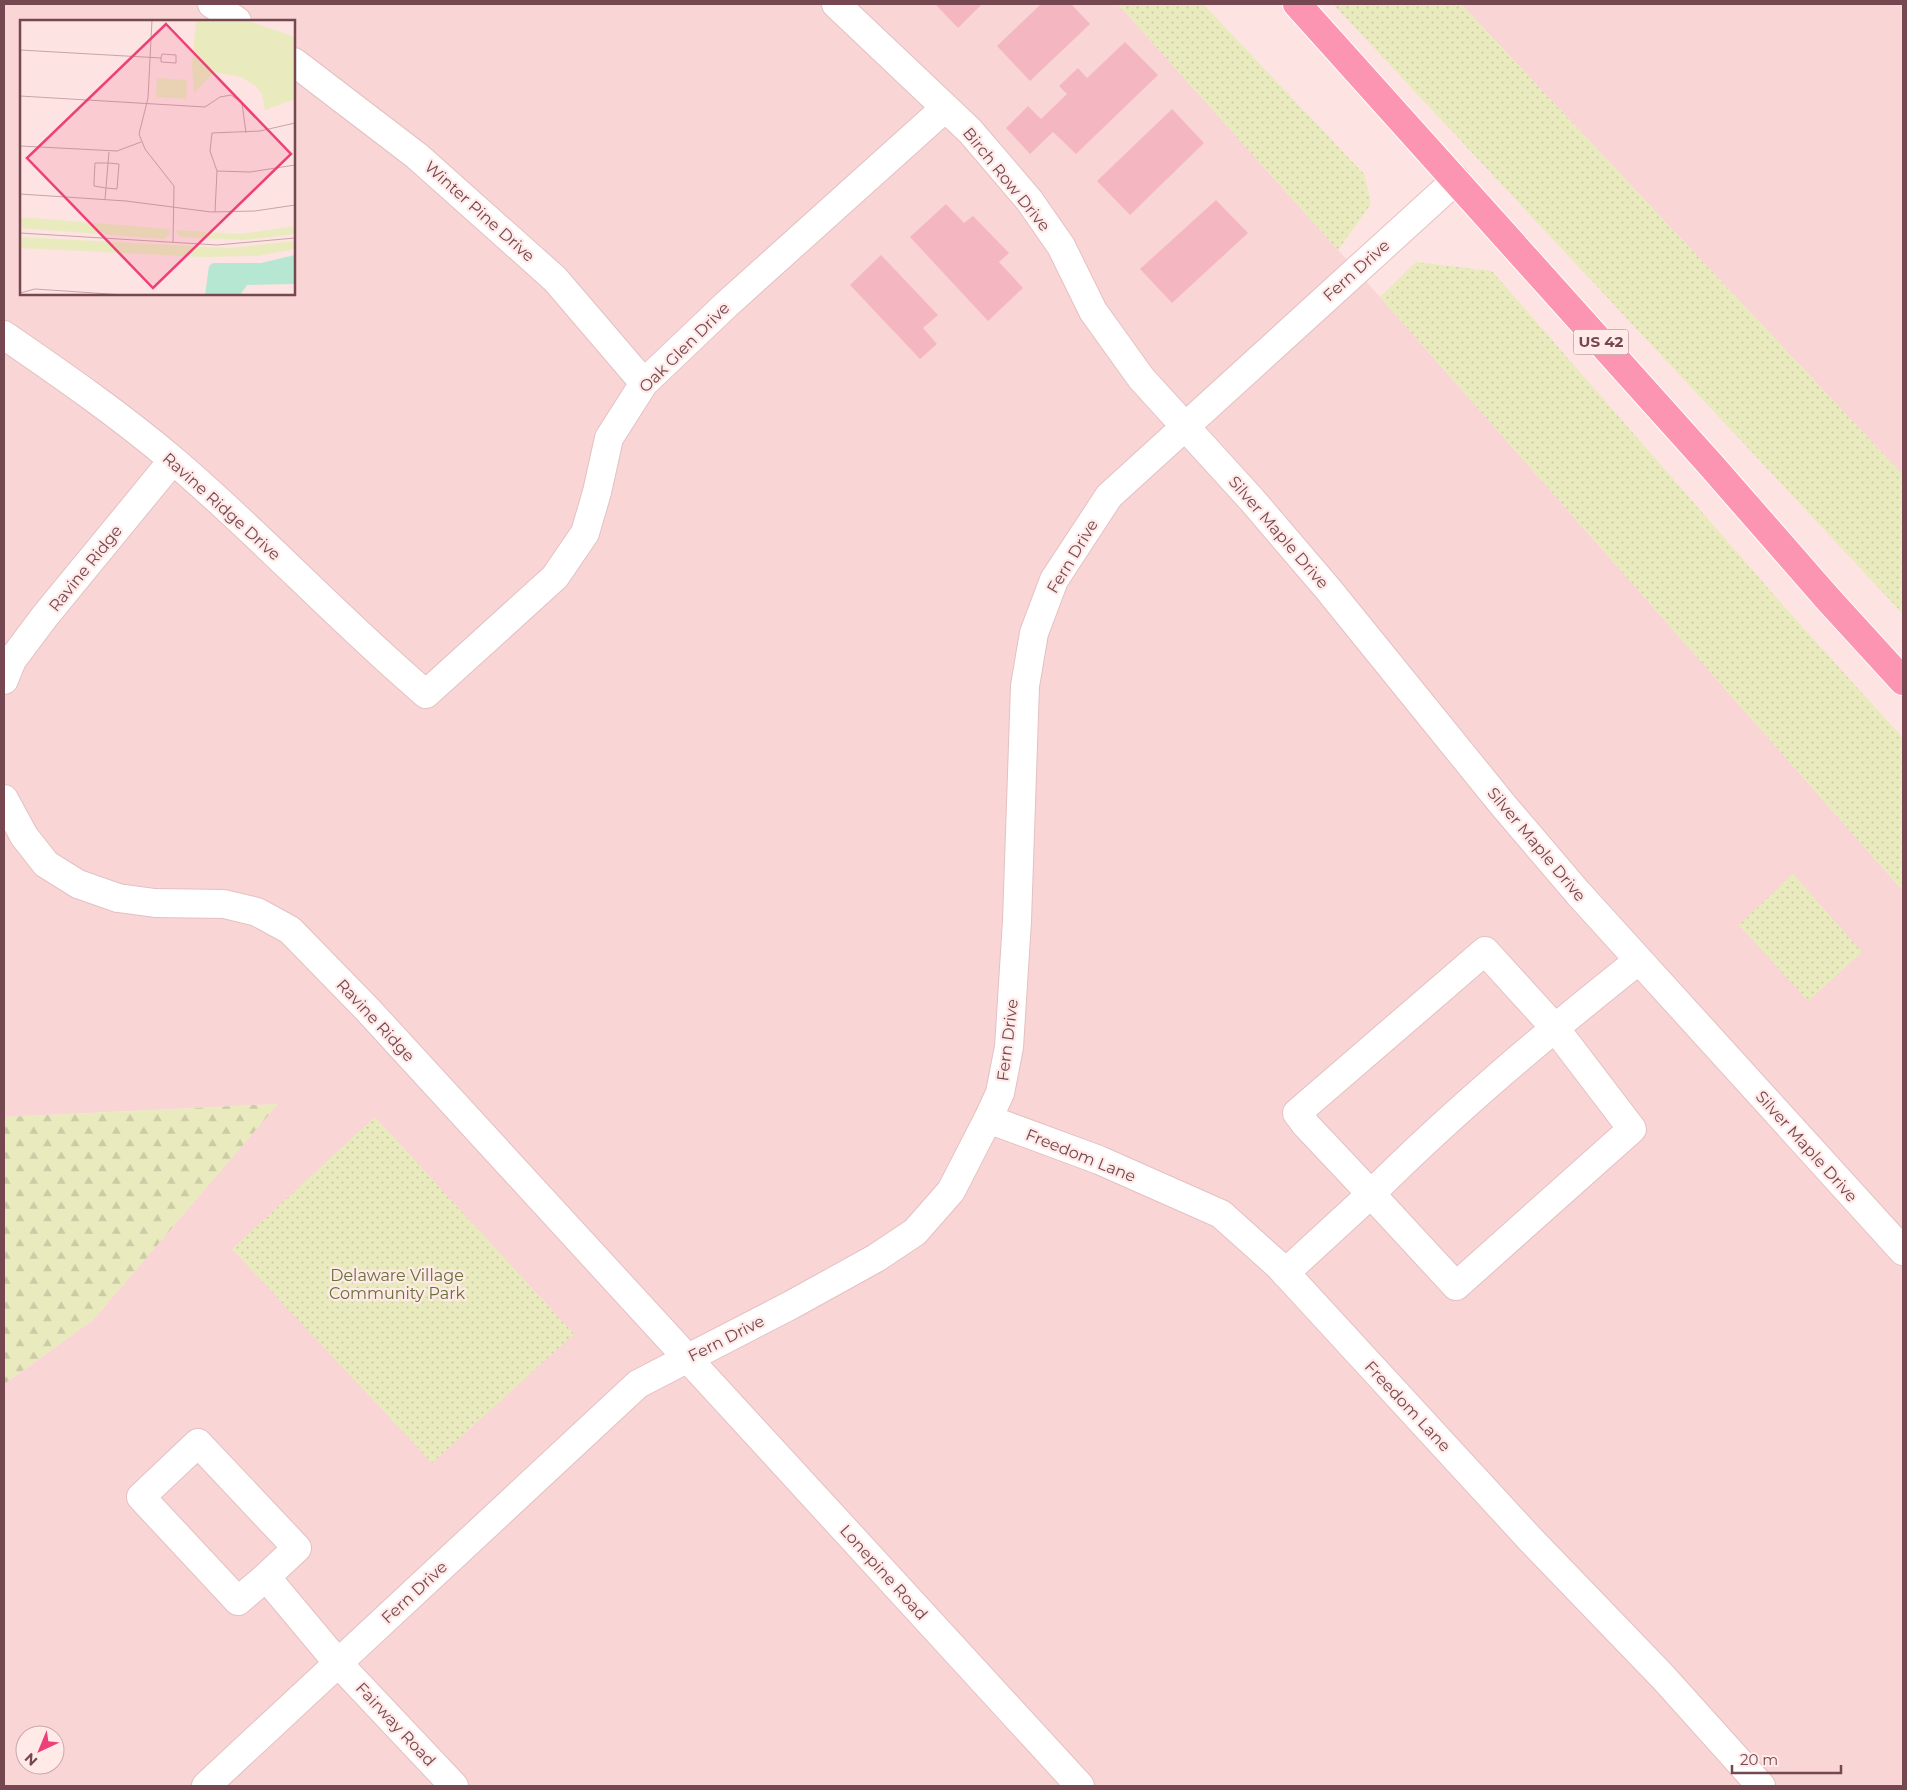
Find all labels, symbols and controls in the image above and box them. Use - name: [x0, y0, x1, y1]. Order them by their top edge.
- inset map: [20, 20, 295, 295]
- street label: Birch Row Drive: [959, 124, 1054, 235]
- street label: Winter Pine Drive: [421, 157, 539, 266]
- street label: Fern Drive: [1319, 236, 1393, 305]
- street label: Oak Glen Drive: [635, 298, 733, 396]
- road number: US 42: [1574, 330, 1628, 354]
- street label: Ravine Ridge Drive: [159, 448, 284, 564]
- street label: Silver Maple Drive: [1225, 472, 1333, 592]
- street label: Fern Drive: [1043, 516, 1102, 597]
- street label: Ravine Ridge: [45, 521, 126, 615]
- street label: Silver Maple Drive: [1483, 784, 1590, 905]
- street label: Ravine Ridge: [333, 975, 419, 1065]
- street label: Fern Drive: [993, 998, 1022, 1082]
- street label: Silver Maple Drive: [1752, 1087, 1861, 1206]
- street label: Freedom Lane: [1023, 1125, 1139, 1186]
- park label: Delaware Village Community Park: [329, 1266, 465, 1303]
- street label: Fern Drive: [685, 1311, 767, 1366]
- street label: Freedom Lane: [1361, 1357, 1454, 1456]
- street label: Lonepine Road: [836, 1521, 931, 1624]
- street label: Fern Drive: [378, 1557, 451, 1628]
- street label: Fairway Road: [352, 1678, 439, 1770]
- north arrow: [15, 1725, 65, 1775]
- scale bar: [1732, 1742, 1841, 1774]
- text: N: [21, 1749, 41, 1770]
- text: 20 m: [1740, 1750, 1778, 1769]

